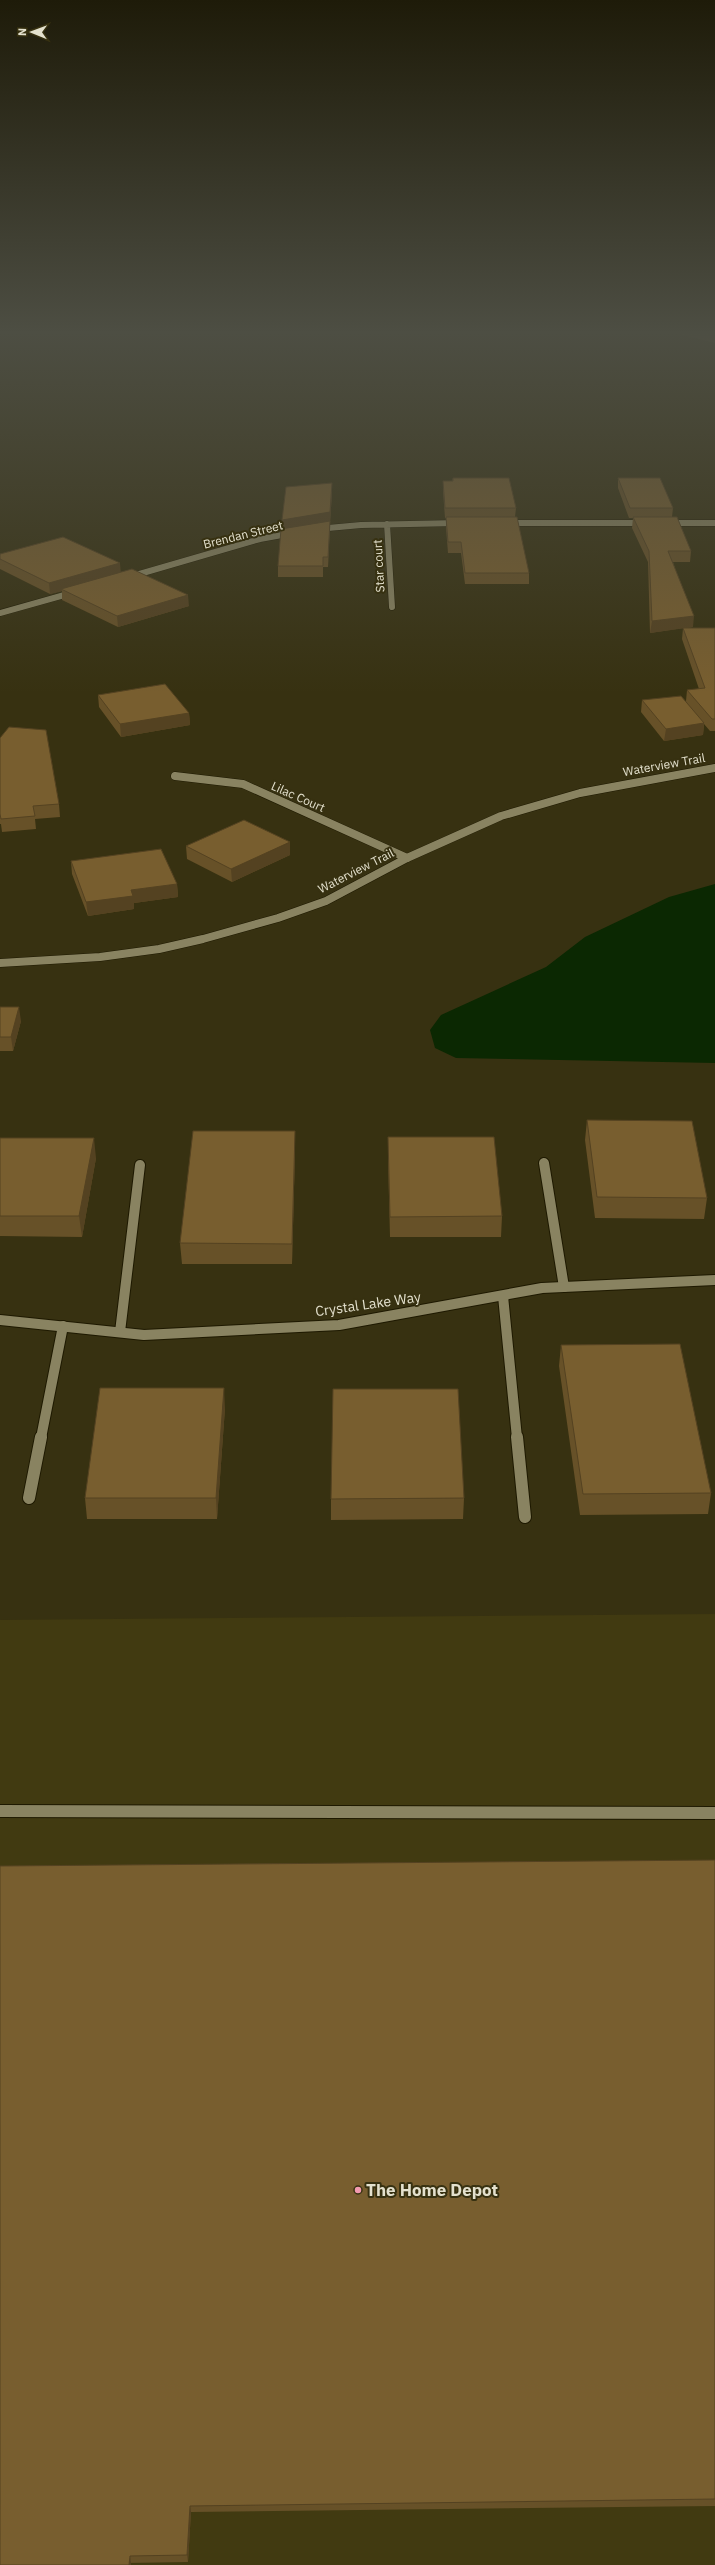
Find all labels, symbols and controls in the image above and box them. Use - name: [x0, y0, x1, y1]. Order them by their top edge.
- north arrow: [12, 12, 52, 52]
- text: N: [15, 28, 29, 36]
- street label: Brendan Street: [202, 517, 284, 552]
- street label: Star court: [370, 539, 387, 593]
- street label: Waterview Trail: [622, 750, 706, 779]
- street label: Lilac Court: [269, 778, 327, 815]
- street label: Waterview Trail: [315, 845, 396, 896]
- street label: Crystal Lake Way: [314, 1288, 422, 1320]
- place label: The Home Depot: [366, 2179, 498, 2201]
- marker: The Home Depot: [353, 2185, 363, 2195]

